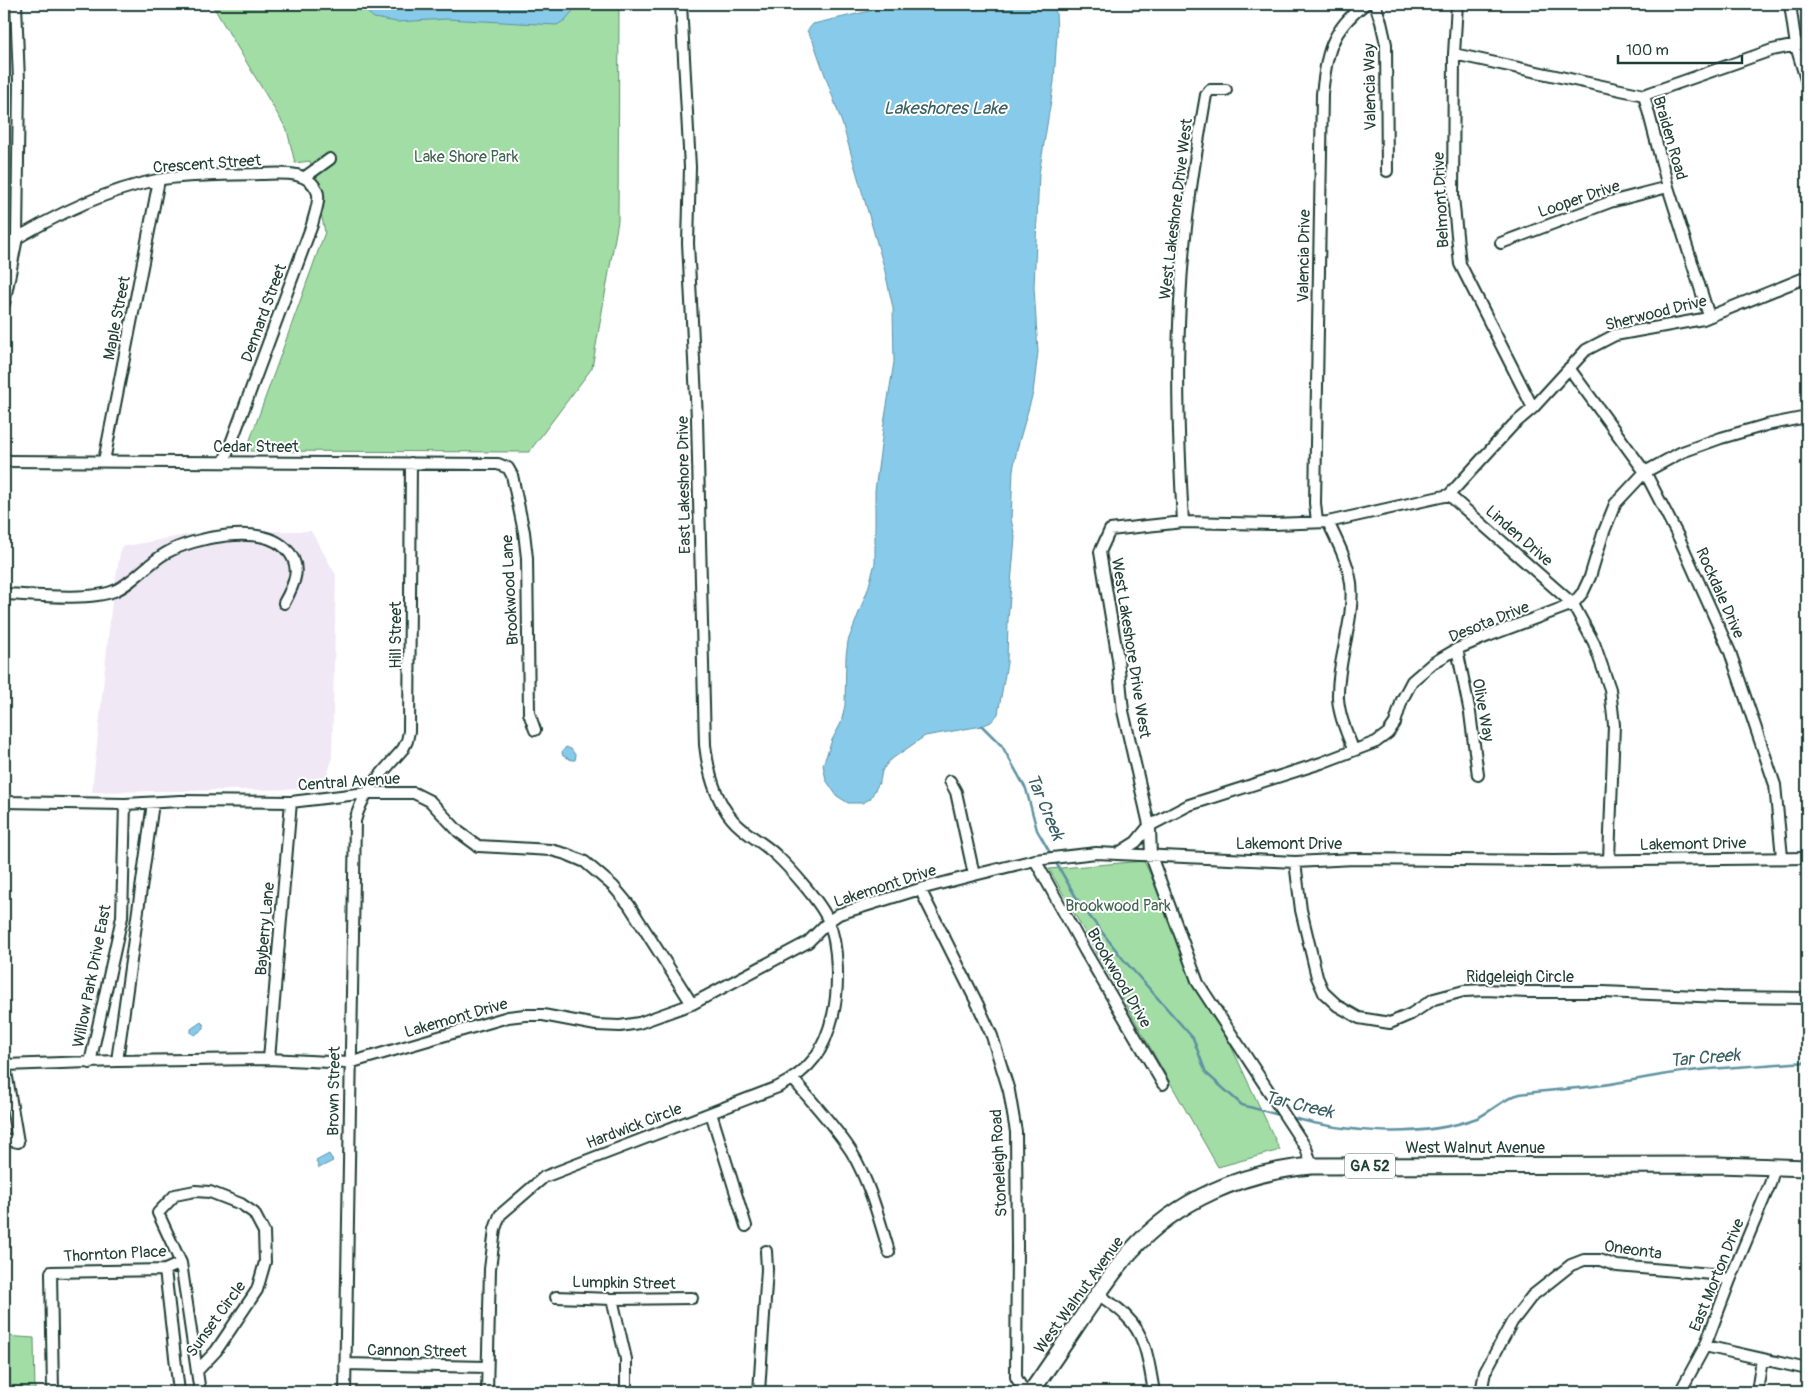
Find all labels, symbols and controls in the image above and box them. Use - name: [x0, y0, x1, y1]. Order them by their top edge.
- scale bar: [1618, 32, 1742, 64]
- text: 100 m: [1626, 41, 1669, 60]
- street label: Valencia Way: [1359, 43, 1381, 131]
- street label: Braiden Road: [1648, 94, 1692, 182]
- water label: Lakeshores Lake: [884, 97, 1009, 120]
- street label: West Lakeshore Drive West: [1155, 117, 1197, 301]
- park label: Lake Shore Park: [414, 147, 519, 167]
- street label: Crescent Street: [152, 150, 262, 178]
- street label: Belmont Drive: [1428, 151, 1454, 249]
- street label: Looper Drive: [1535, 176, 1623, 222]
- street label: Valencia Drive: [1293, 209, 1315, 303]
- street label: Dennard Street: [237, 261, 291, 365]
- street label: Maple Street: [99, 274, 135, 362]
- street label: Sherwood Drive: [1603, 291, 1709, 335]
- street label: East Lakeshore Drive: [673, 416, 695, 554]
- street label: Cedar Street: [213, 437, 299, 457]
- street label: Linden Drive: [1481, 501, 1557, 571]
- street label: Brookwood Lane: [497, 534, 523, 646]
- street label: Rockdale Drive: [1691, 545, 1749, 642]
- street label: West Lakeshore Drive West: [1107, 556, 1155, 740]
- street label: Desota Drive: [1446, 597, 1532, 647]
- street label: Hill Street: [386, 601, 406, 669]
- street label: Olive Way: [1468, 677, 1498, 743]
- street label: Central Avenue: [297, 768, 401, 796]
- water label: Tar Creek: [1021, 770, 1070, 845]
- street label: Lakemont Drive: [1640, 833, 1747, 855]
- street label: Lakemont Drive: [1236, 834, 1342, 854]
- street label: Lakemont Drive: [831, 860, 939, 912]
- street label: Bayberry Lane: [251, 881, 279, 977]
- park label: Brookwood Park: [1065, 896, 1171, 916]
- street label: Willow Park Drive East: [68, 902, 116, 1049]
- street label: Brookwood Drive: [1082, 925, 1156, 1031]
- street label: Ridgeleigh Circle: [1466, 967, 1574, 987]
- street label: Lakemont Drive: [402, 994, 510, 1042]
- water label: Tar Creek: [1669, 1043, 1742, 1073]
- street label: Brown Street: [323, 1045, 345, 1136]
- water label: Tar Creek: [1262, 1086, 1337, 1124]
- street label: Hardwick Circle: [583, 1099, 685, 1153]
- street label: Stoneleigh Road: [986, 1109, 1012, 1217]
- street label: West Walnut Avenue: [1405, 1138, 1545, 1158]
- road number: GA 52: [1345, 1154, 1395, 1178]
- street label: East Morton Drive: [1685, 1215, 1749, 1334]
- street label: West Walnut Avenue: [1030, 1233, 1128, 1357]
- street label: Oneonta: [1603, 1236, 1663, 1264]
- street label: Thornton Place: [63, 1241, 167, 1267]
- street label: Lumpkin Street: [572, 1272, 677, 1294]
- street label: Sunset Circle: [182, 1277, 250, 1361]
- street label: Cannon Street: [367, 1340, 468, 1362]

